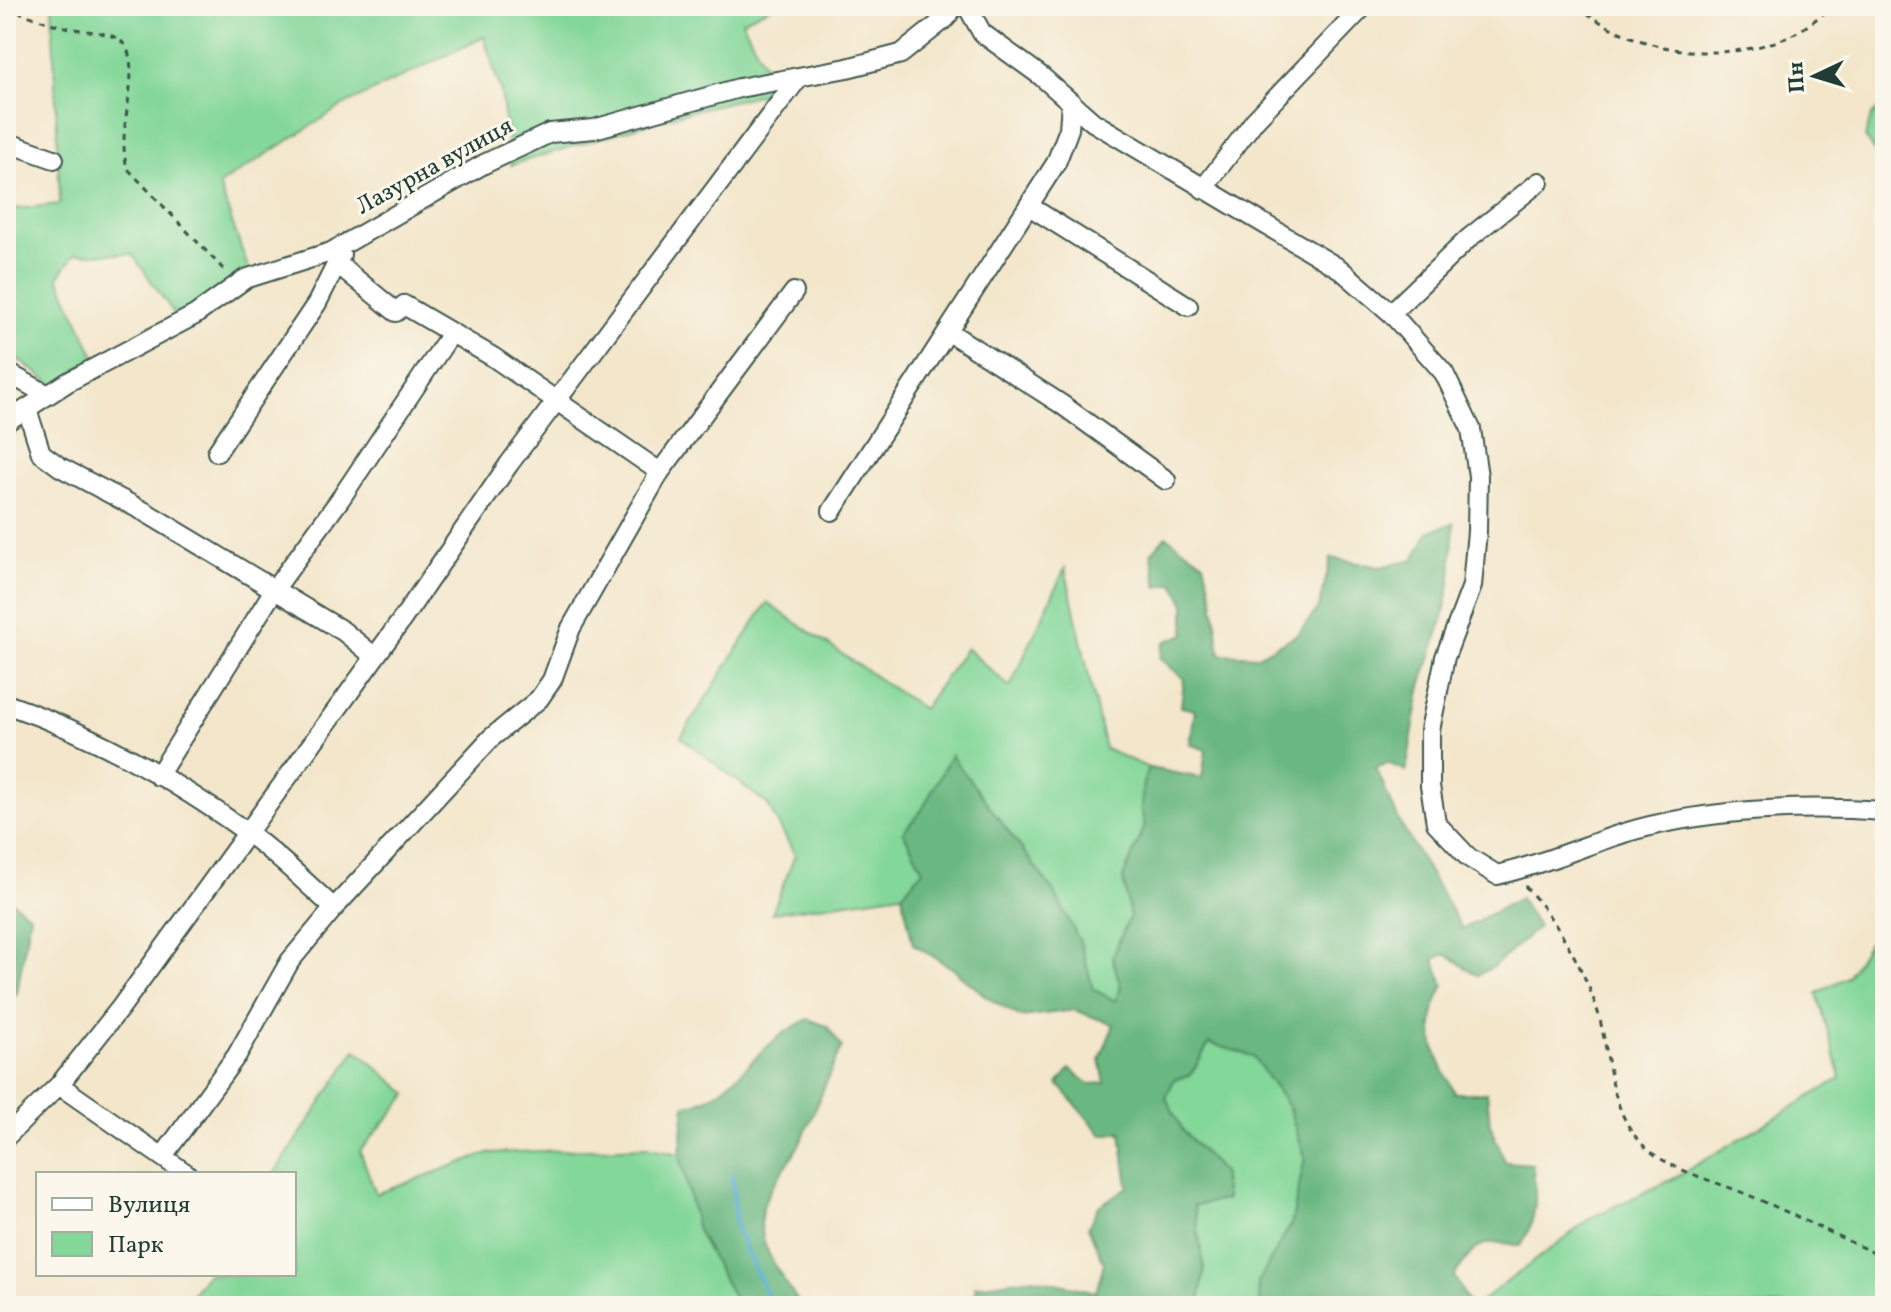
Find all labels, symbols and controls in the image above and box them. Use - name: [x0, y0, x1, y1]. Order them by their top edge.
- north arrow: [1775, 36, 1855, 116]
- text: Пн: [1781, 61, 1814, 94]
- street label: Лазурна вулиця: [350, 110, 520, 224]
- legend: [36, 1172, 296, 1276]
- text: Вулиця: [108, 1189, 190, 1223]
- text: Парк: [108, 1229, 164, 1263]

